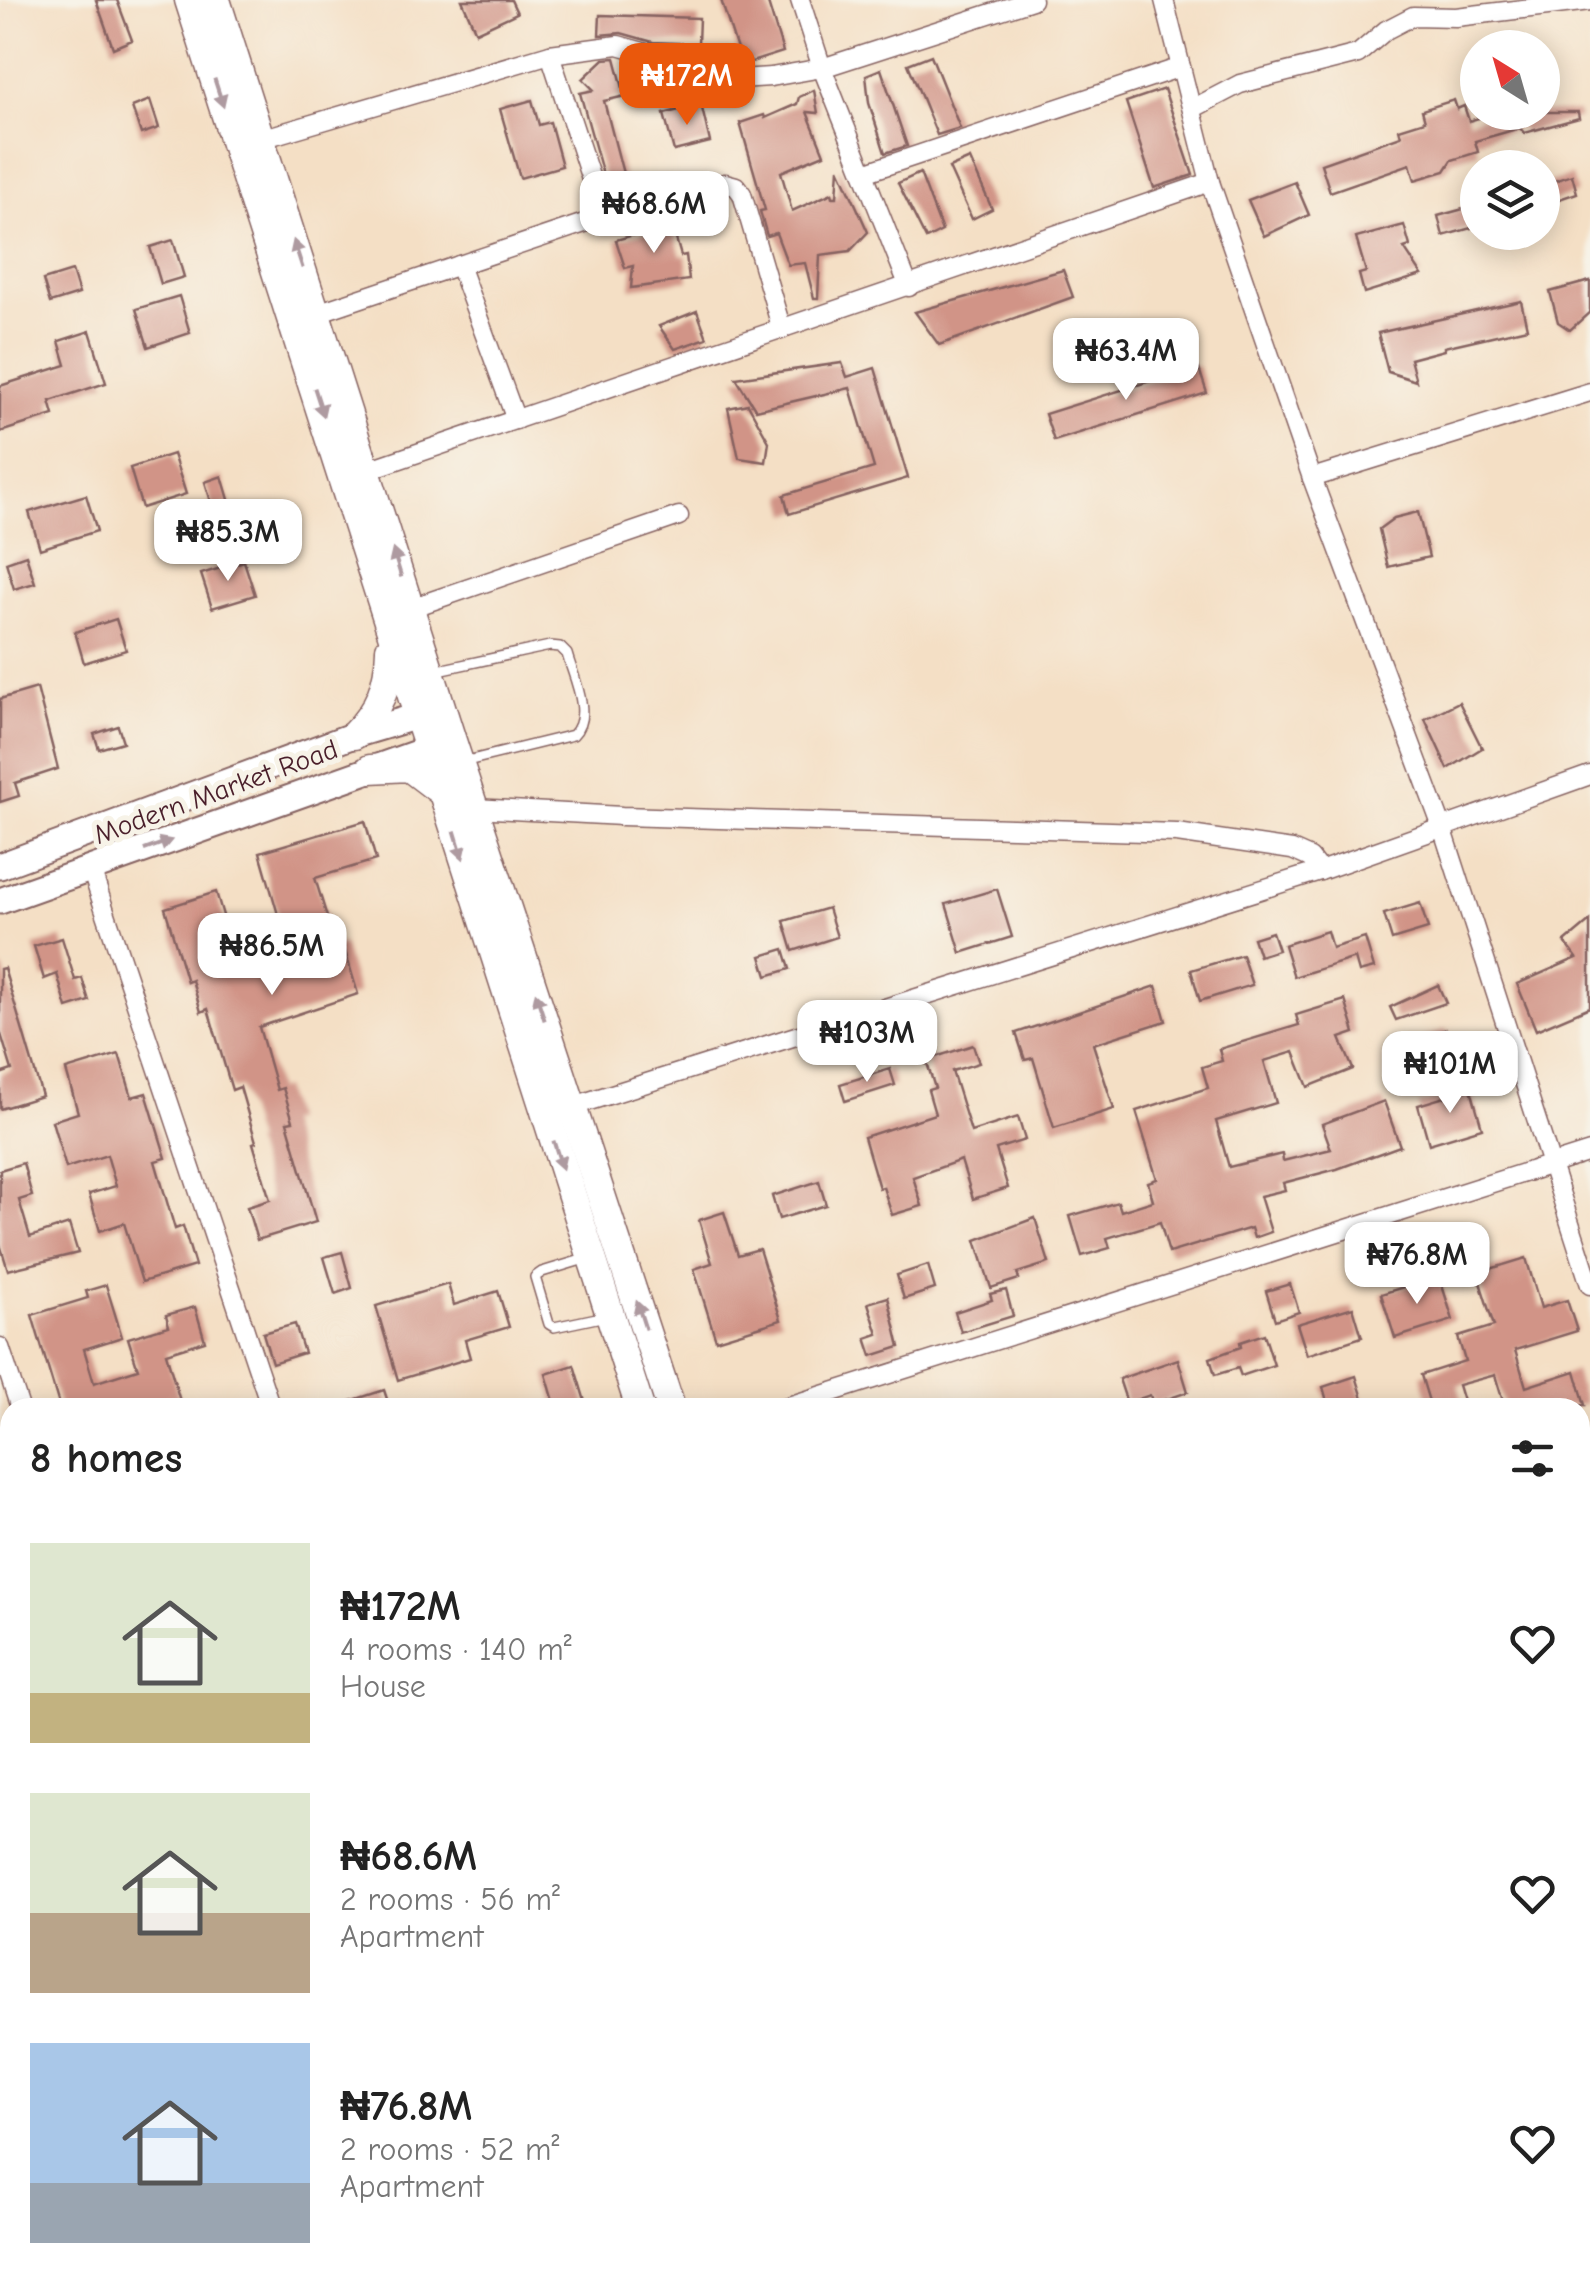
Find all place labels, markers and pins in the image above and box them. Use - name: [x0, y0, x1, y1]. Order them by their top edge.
- pin: ₦172M: [617, 43, 757, 128]
- pin: ₦68.6M: [573, 171, 735, 256]
- pin: ₦63.4M: [1045, 318, 1207, 403]
- pin: ₦85.3M: [147, 499, 309, 584]
- pin: ₦86.5M: [191, 913, 353, 998]
- pin: ₦103M: [797, 1000, 937, 1085]
- pin: ₦101M: [1380, 1031, 1520, 1116]
- pin: ₦76.8M: [1336, 1222, 1498, 1307]

